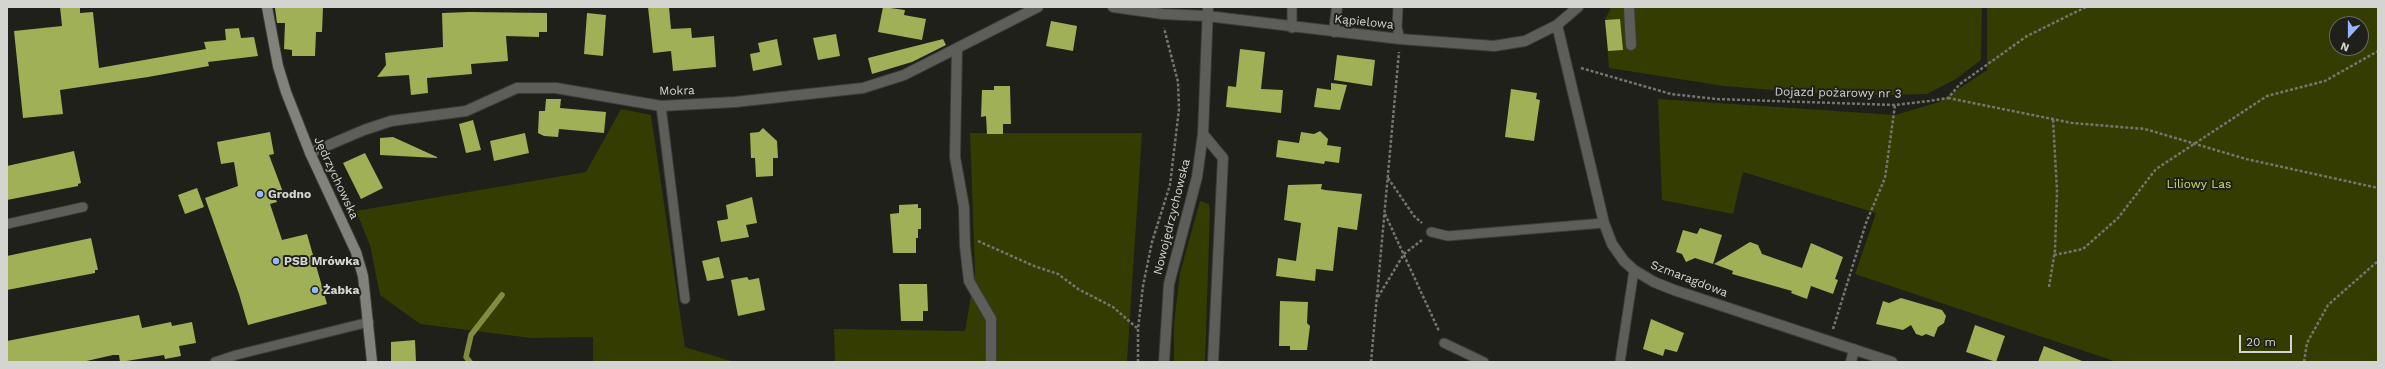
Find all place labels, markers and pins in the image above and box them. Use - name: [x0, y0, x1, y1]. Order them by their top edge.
- place label: Grodno: [268, 187, 311, 201]
- marker: Grodno: [255, 189, 265, 199]
- place label: PSB Mrówka: [284, 254, 360, 268]
- marker: PSB Mrówka: [271, 256, 281, 266]
- place label: Żabka: [323, 283, 359, 297]
- marker: Żabka: [310, 285, 320, 295]

